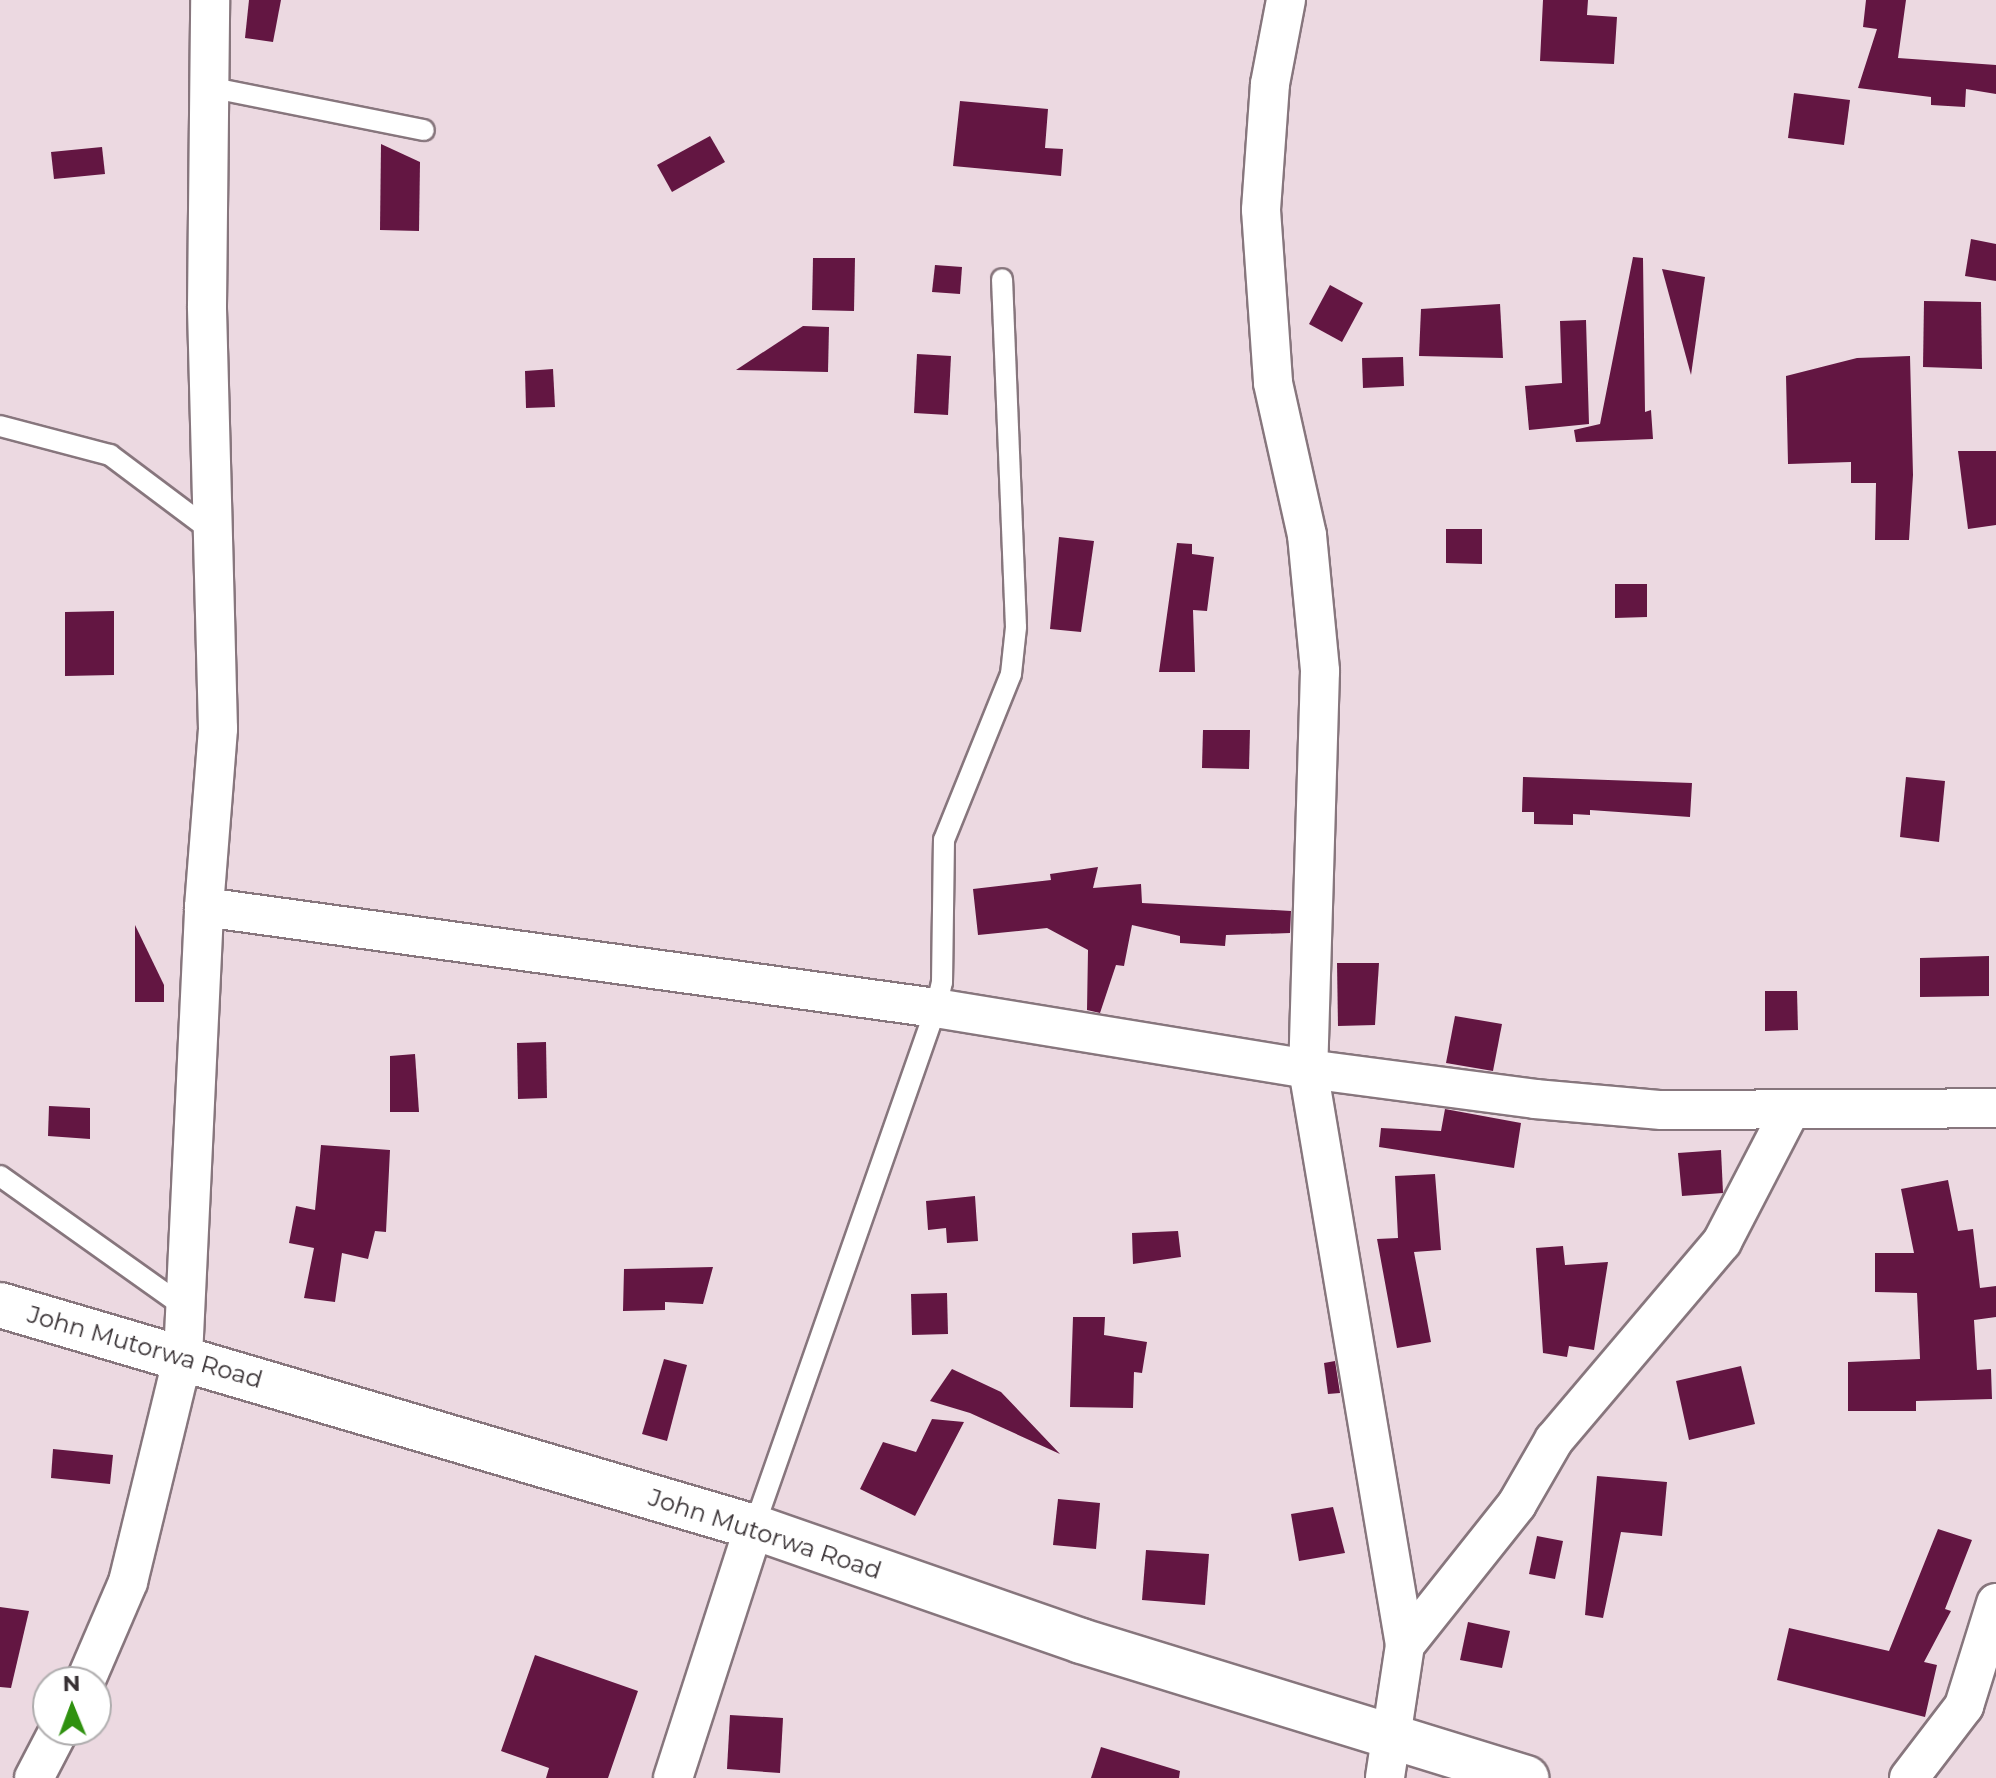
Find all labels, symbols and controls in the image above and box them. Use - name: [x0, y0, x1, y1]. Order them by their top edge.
- street label: John Mutorwa Road: [24, 1300, 266, 1394]
- street label: John Mutorwa Road: [645, 1483, 885, 1585]
- north arrow: [32, 1666, 112, 1746]
- text: N: [62, 1670, 81, 1697]

